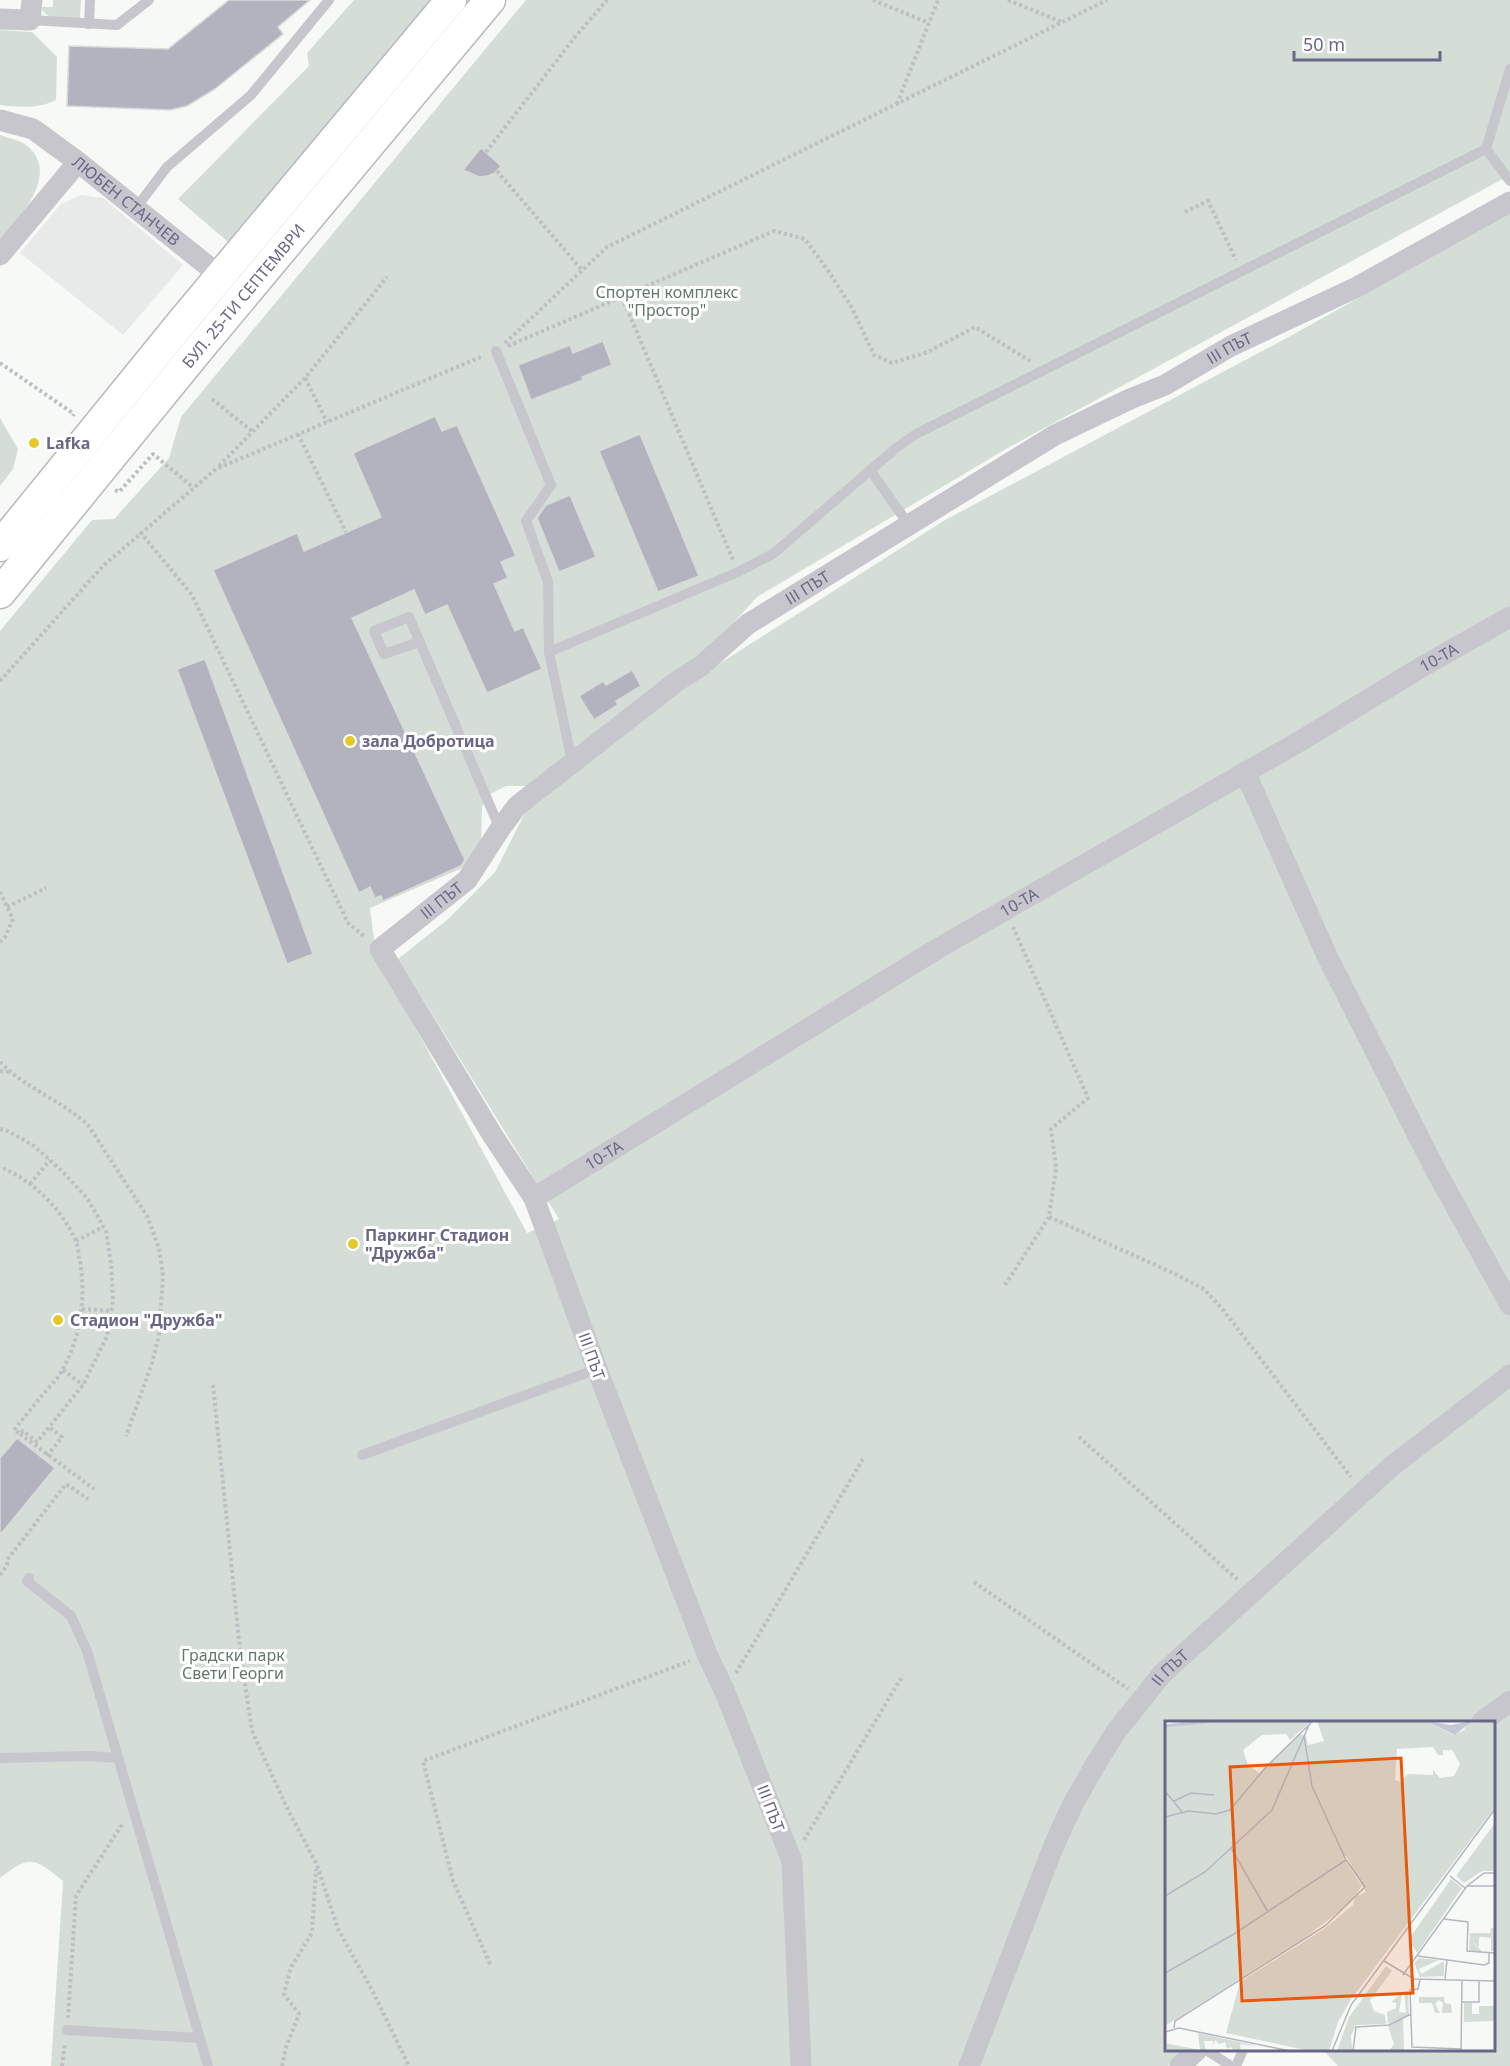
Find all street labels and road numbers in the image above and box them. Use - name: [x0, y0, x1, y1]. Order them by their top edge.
- street label: ЛЮБЕН СТАНЧЕВ: [68, 151, 185, 251]
- street label: БУЛ. 25-ТИ СЕПТЕМВРИ: [177, 219, 310, 373]
- street label: ІІІ ПЪТ: [1202, 327, 1256, 369]
- street label: ІІІ ПЪТ: [781, 565, 834, 610]
- street label: 10-ТА: [1415, 637, 1463, 677]
- street label: ІІІ ПЪТ: [416, 877, 467, 924]
- street label: 10-ТА: [996, 882, 1043, 922]
- street label: 10-ТА: [581, 1134, 628, 1175]
- street label: ІІІ ПЪТ: [573, 1329, 611, 1383]
- street label: ІІ ПЪТ: [1146, 1644, 1193, 1690]
- street label: ІІІ ПЪТ: [752, 1781, 790, 1835]

